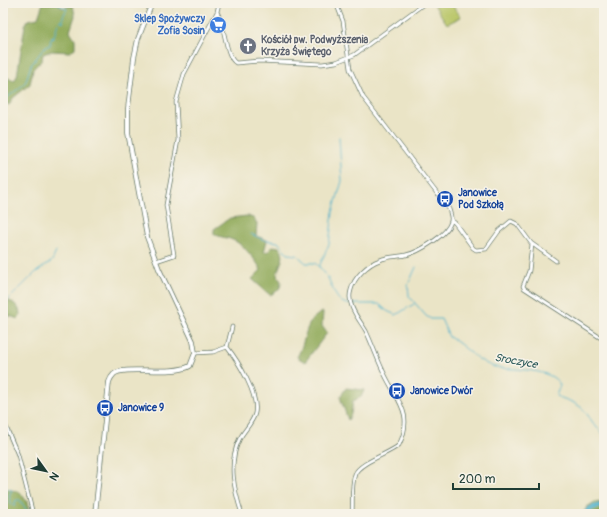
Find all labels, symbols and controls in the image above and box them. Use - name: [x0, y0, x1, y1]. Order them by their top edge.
- place label: Sklep Spożywczy Zofia Sosin: [134, 13, 206, 37]
- supermarket icon: Sklep Spożywczy Zofia Sosin: [208, 15, 228, 35]
- place label: Kościół pw. Podwyższenia Krzyża Świętego: [261, 34, 369, 58]
- church icon: Kościół pw. Podwyższenia Krzyża Świętego: [238, 36, 258, 56]
- place label: Janowice Pod Szkołą: [458, 187, 504, 211]
- bus stop icon: Janowice Pod Szkołą: [435, 189, 455, 209]
- water label: Sroczyce: [494, 351, 540, 371]
- bus stop icon: Janowice Dwór: [387, 381, 407, 401]
- place label: Janowice Dwór: [410, 385, 473, 397]
- bus stop icon: Janowice 9: [95, 398, 115, 418]
- place label: Janowice 9: [118, 402, 164, 414]
- north arrow: [26, 451, 66, 491]
- scale bar: [453, 465, 539, 491]
- text: N: [46, 470, 61, 483]
- text: 200 m: [459, 472, 496, 487]

